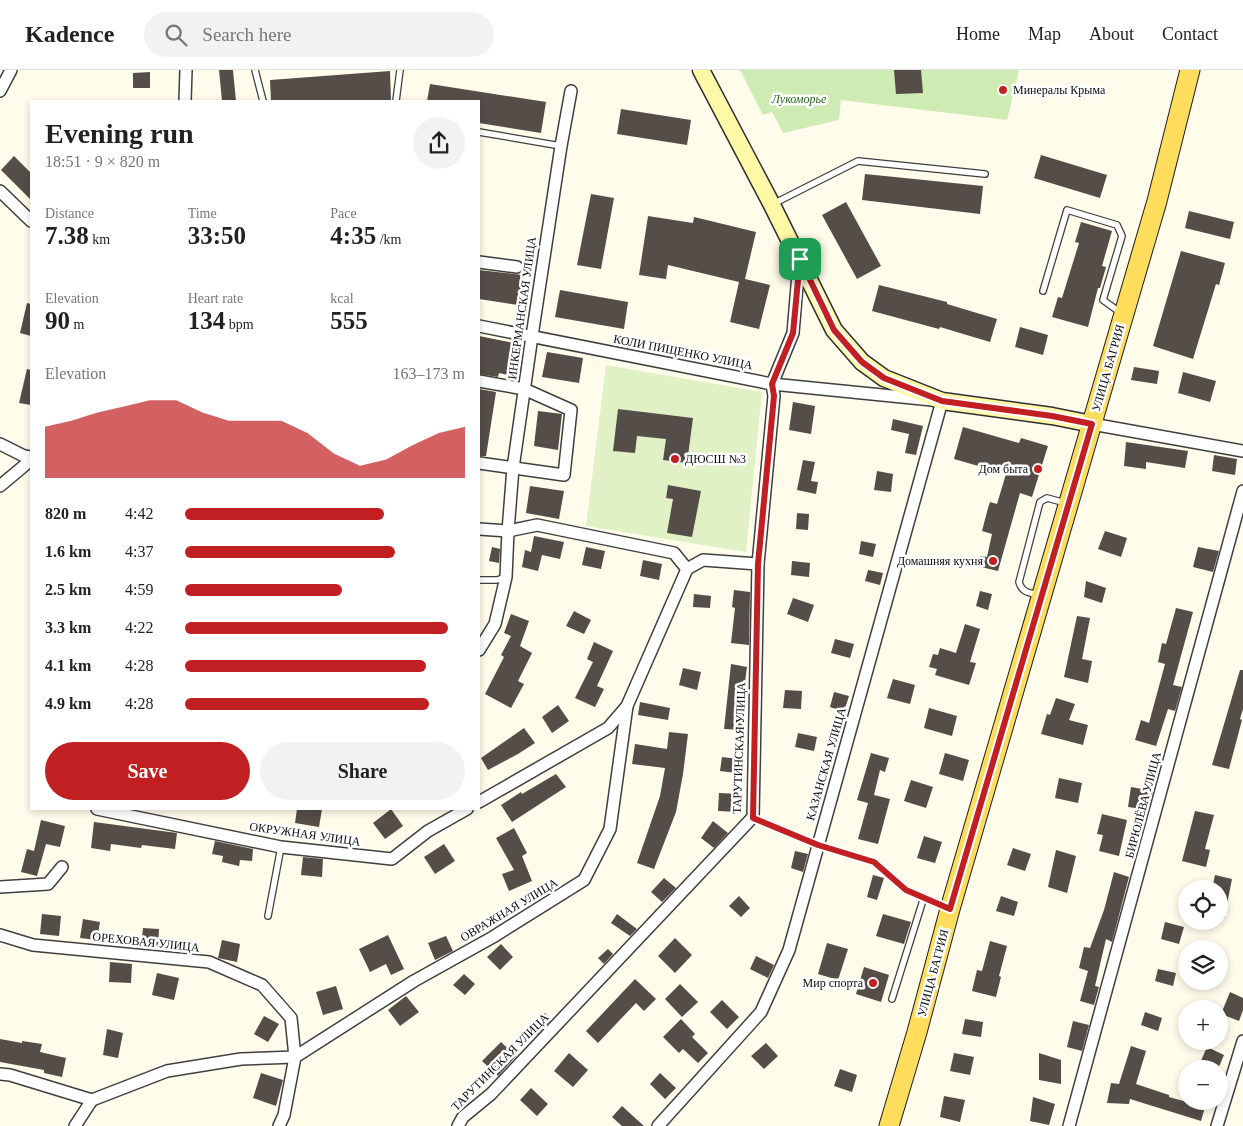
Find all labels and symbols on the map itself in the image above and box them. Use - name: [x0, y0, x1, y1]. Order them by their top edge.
- place label: Минералы Крыма: [1013, 83, 1106, 97]
- marker: Минералы Крыма: [997, 84, 1009, 96]
- park label: Лукоморье: [771, 92, 827, 106]
- street label: ИНКЕРМАНСКАЯ УЛИЦА: [505, 235, 539, 380]
- pin: [779, 238, 821, 280]
- street label: УЛИЦА БАГРИЯ: [1089, 323, 1127, 413]
- street label: КОЛИ ПИЩЕНКО УЛИЦА: [612, 332, 754, 372]
- place label: ДЮСШ №3: [685, 452, 746, 466]
- marker: ДЮСШ №3: [669, 453, 681, 465]
- place label: Дом быта: [979, 462, 1029, 476]
- marker: Дом быта: [1032, 463, 1044, 475]
- place label: Домашняя кухня: [897, 554, 983, 568]
- marker: Домашняя кухня: [987, 555, 999, 567]
- street label: ТАРУТИНСКАЯ УЛИЦА: [730, 682, 748, 814]
- street label: КАЗАНСКАЯ УЛИЦА: [803, 706, 849, 822]
- street label: БИРЮЛЁВА УЛИЦА: [1122, 750, 1164, 860]
- street label: ОКРУЖНАЯ УЛИЦА: [249, 819, 362, 849]
- street label: ОВРАЖНАЯ УЛИЦА: [458, 875, 560, 945]
- street label: УЛИЦА БАГРИЯ: [915, 928, 951, 1018]
- street label: ОРЕХОВАЯ УЛИЦА: [92, 929, 201, 955]
- place label: Мир спорта: [803, 976, 864, 990]
- marker: Мир спорта: [867, 977, 879, 989]
- street label: ТАРУТИНСКАЯ УЛИЦА: [448, 1010, 552, 1114]

